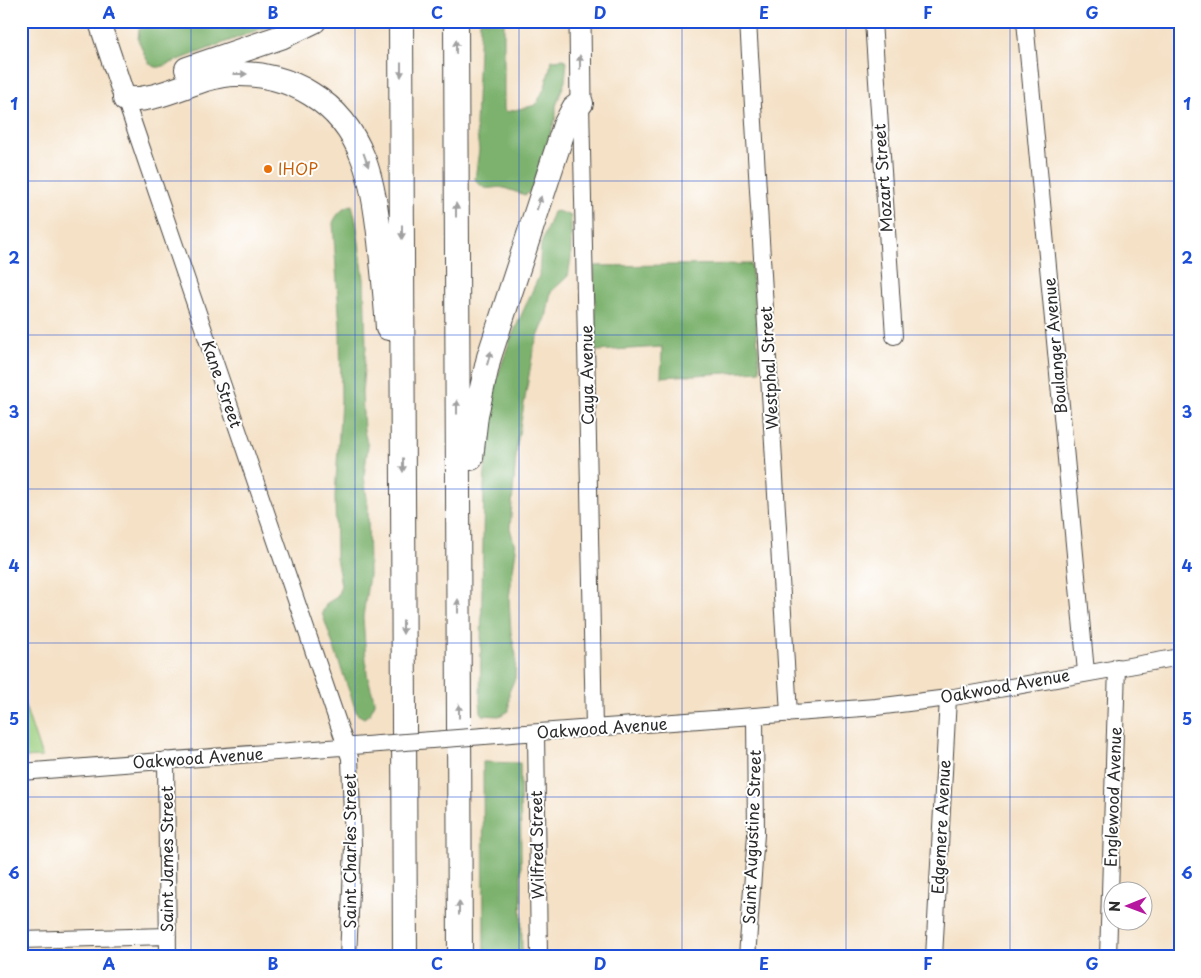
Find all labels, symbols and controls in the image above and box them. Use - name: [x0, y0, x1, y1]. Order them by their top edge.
- text: A: [103, 0, 116, 24]
- text: B: [268, 0, 279, 24]
- text: C: [431, 0, 443, 24]
- text: D: [594, 0, 606, 24]
- text: E: [759, 0, 769, 24]
- text: F: [923, 0, 933, 24]
- text: G: [1085, 0, 1099, 24]
- one-way arrow: [452, 39, 460, 55]
- one-way arrow: [576, 54, 584, 70]
- one-way arrow: [397, 62, 405, 78]
- one-way arrow: [233, 70, 249, 78]
- text: 1: [10, 91, 18, 115]
- text: 1: [1183, 91, 1191, 115]
- street label: Mozart Street: [866, 122, 898, 233]
- one-way arrow: [363, 153, 370, 168]
- place label: IHOP: [278, 156, 318, 180]
- marker: IHOP: [262, 163, 274, 175]
- one-way arrow: [535, 195, 543, 210]
- one-way arrow: [452, 201, 460, 217]
- one-way arrow: [398, 225, 406, 241]
- text: 2: [8, 245, 20, 269]
- text: 2: [1181, 245, 1193, 269]
- street label: Boulanger Avenue: [1036, 277, 1072, 415]
- street label: Westphal Street: [753, 305, 783, 430]
- street label: Caya Avenue: [573, 324, 599, 425]
- street label: Kane Street: [197, 337, 249, 431]
- one-way arrow: [485, 350, 493, 365]
- text: 3: [9, 399, 19, 423]
- one-way arrow: [453, 399, 461, 415]
- text: 3: [1182, 399, 1192, 423]
- one-way arrow: [399, 457, 407, 473]
- text: 4: [9, 553, 20, 577]
- text: 4: [1182, 553, 1193, 577]
- one-way arrow: [454, 598, 462, 614]
- one-way arrow: [399, 620, 407, 636]
- street label: Oakwood Avenue: [938, 662, 1072, 708]
- one-way arrow: [455, 702, 463, 718]
- text: 5: [9, 706, 19, 730]
- text: 5: [1182, 706, 1192, 730]
- street label: Oakwood Avenue: [536, 710, 668, 744]
- street label: Englewood Avenue: [1098, 726, 1126, 867]
- street label: Oakwood Avenue: [132, 740, 264, 774]
- street label: Saint Augustine Street: [736, 749, 766, 925]
- street label: Edgemere Avenue: [924, 759, 956, 895]
- street label: Saint Charles Street: [337, 773, 361, 929]
- street label: Saint James Street: [154, 785, 178, 932]
- street label: Wilfred Street: [523, 790, 549, 900]
- text: 6: [8, 860, 20, 884]
- text: 6: [1181, 860, 1193, 884]
- north arrow: [1104, 880, 1154, 930]
- one-way arrow: [455, 900, 463, 916]
- text: N: [1104, 901, 1125, 912]
- text: A: [103, 951, 116, 975]
- text: B: [268, 951, 279, 975]
- text: C: [431, 951, 443, 975]
- text: D: [594, 951, 606, 975]
- text: E: [759, 951, 769, 975]
- text: F: [923, 951, 933, 975]
- text: G: [1085, 951, 1099, 975]

